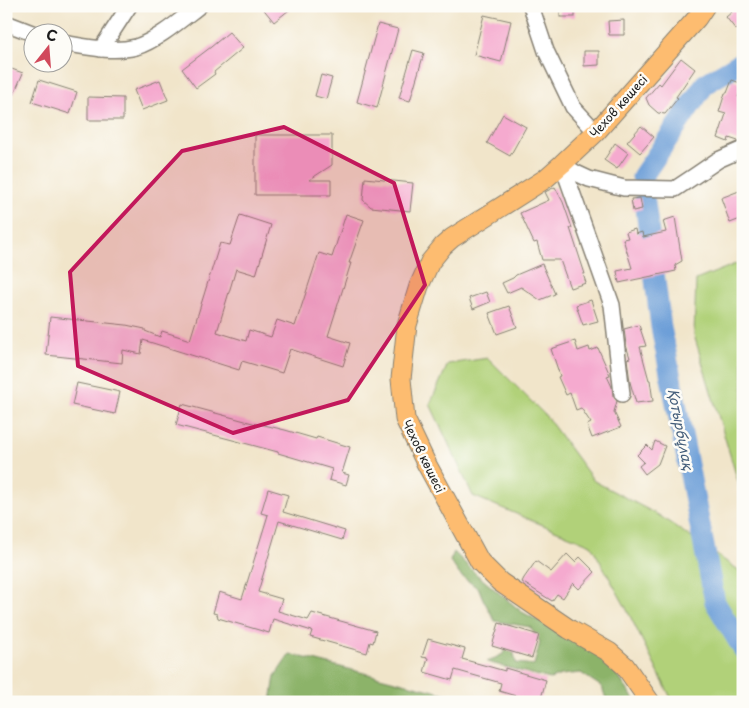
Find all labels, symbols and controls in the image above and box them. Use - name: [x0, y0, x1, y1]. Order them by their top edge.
- north arrow: [22, 22, 72, 72]
- text: С: [44, 24, 60, 47]
- street label: Чехов көшесі: [585, 70, 651, 142]
- water label: Қотырбұлақ: [663, 386, 699, 473]
- street label: Чехов көшесі: [399, 416, 449, 496]

